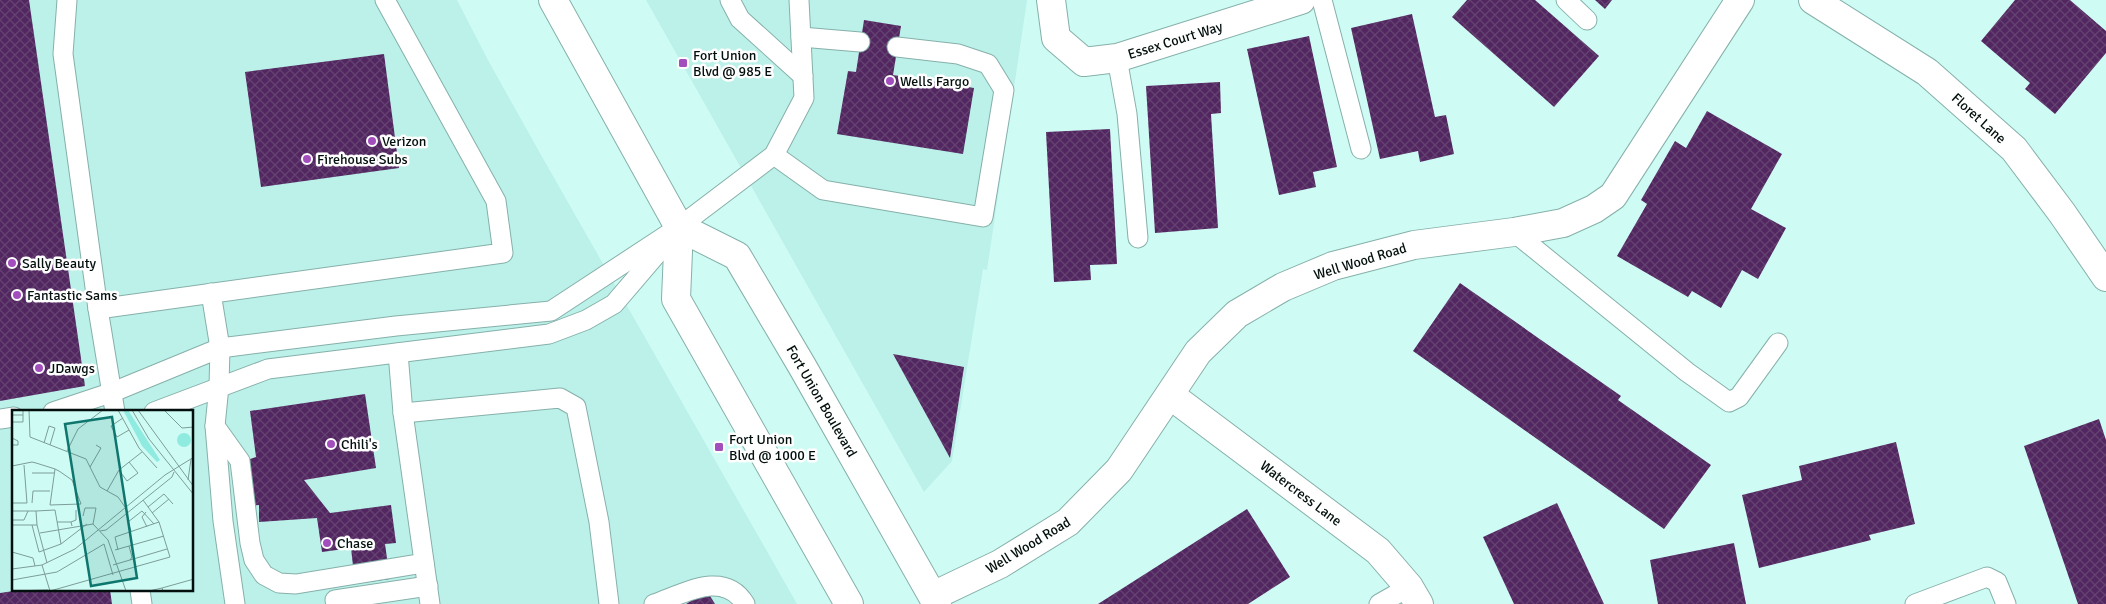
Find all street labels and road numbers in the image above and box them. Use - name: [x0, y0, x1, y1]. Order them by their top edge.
- street label: Essex Court Way: [1126, 18, 1225, 63]
- street label: Floret Lane: [1948, 90, 2009, 147]
- street label: Well Wood Road: [1312, 239, 1408, 284]
- street label: Fort Union Boulevard: [783, 342, 861, 460]
- street label: Watercress Lane: [1257, 457, 1345, 530]
- street label: Well Wood Road: [983, 513, 1074, 577]

